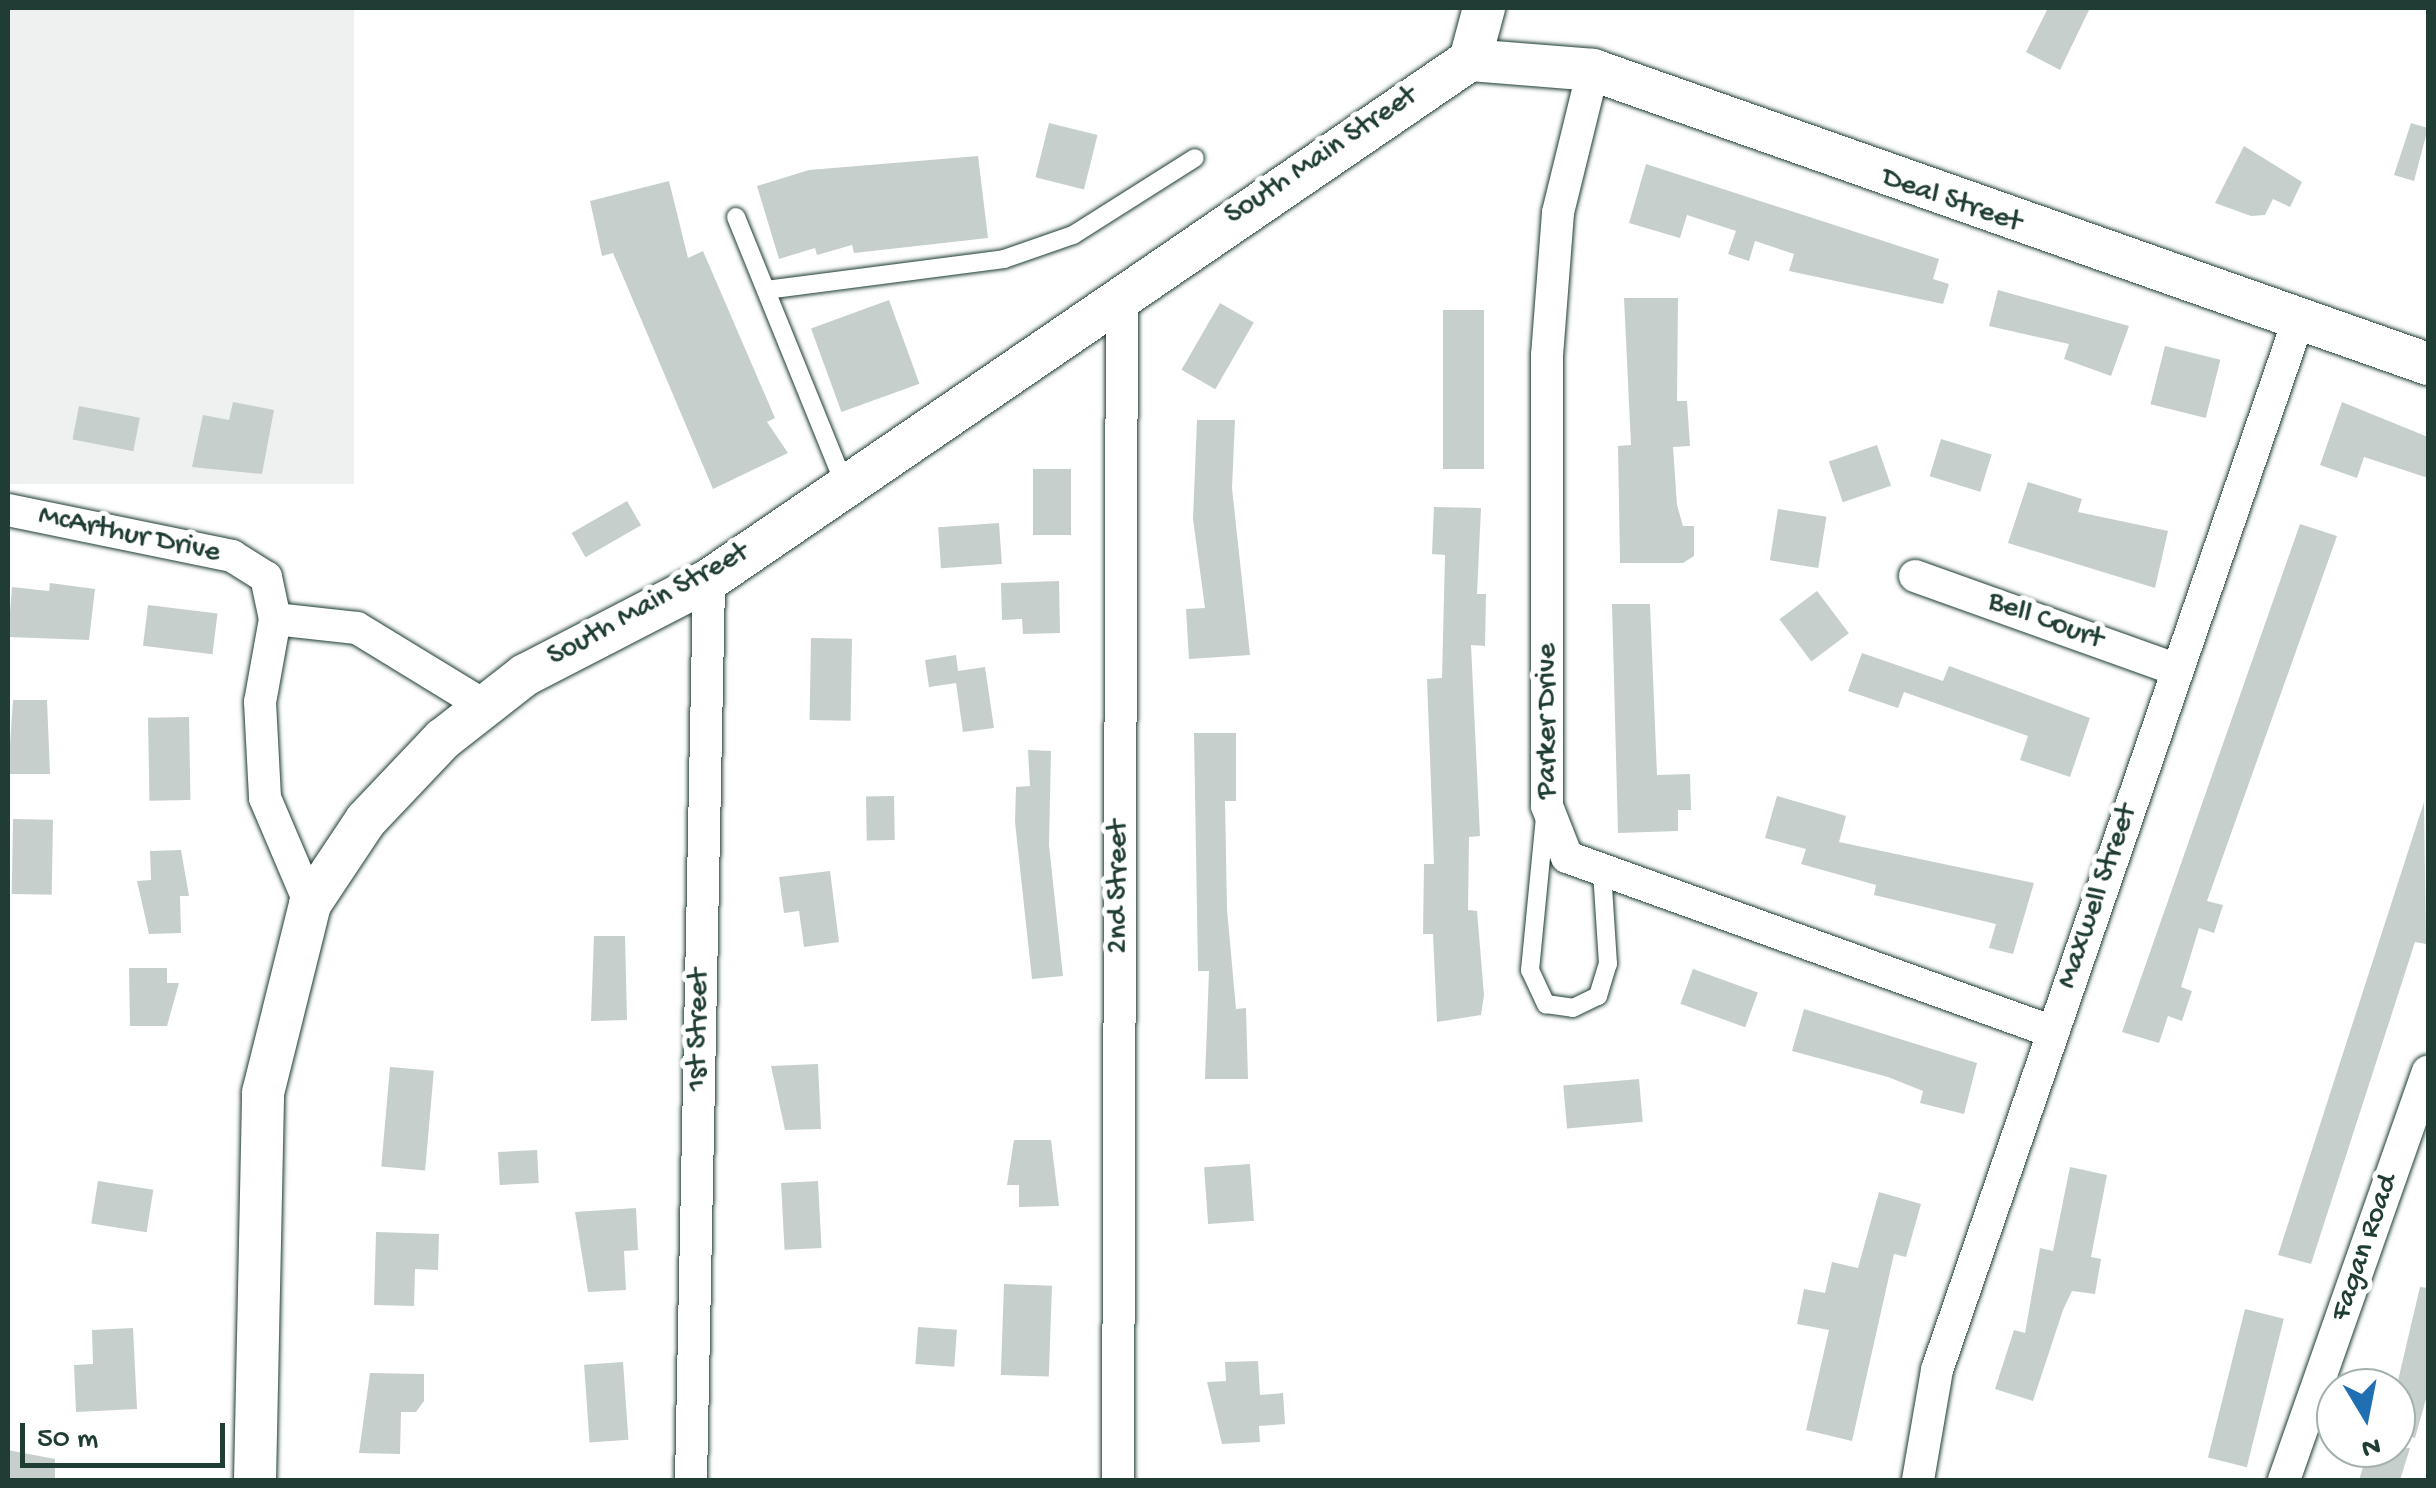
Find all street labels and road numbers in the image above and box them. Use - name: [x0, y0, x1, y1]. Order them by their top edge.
- street label: South Main Street: [1219, 79, 1425, 235]
- street label: Deal Street: [1876, 161, 2026, 243]
- street label: McArthur Drive: [35, 499, 223, 573]
- street label: South Main Street: [542, 536, 756, 676]
- street label: Bell Court: [1983, 585, 2107, 659]
- street label: Parker Drive: [1531, 643, 1567, 799]
- street label: Maxwell Street: [2051, 800, 2147, 994]
- street label: 2nd Street: [1102, 820, 1138, 954]
- street label: 1st Street: [681, 968, 719, 1092]
- street label: Fagan Road: [2324, 1170, 2408, 1326]

